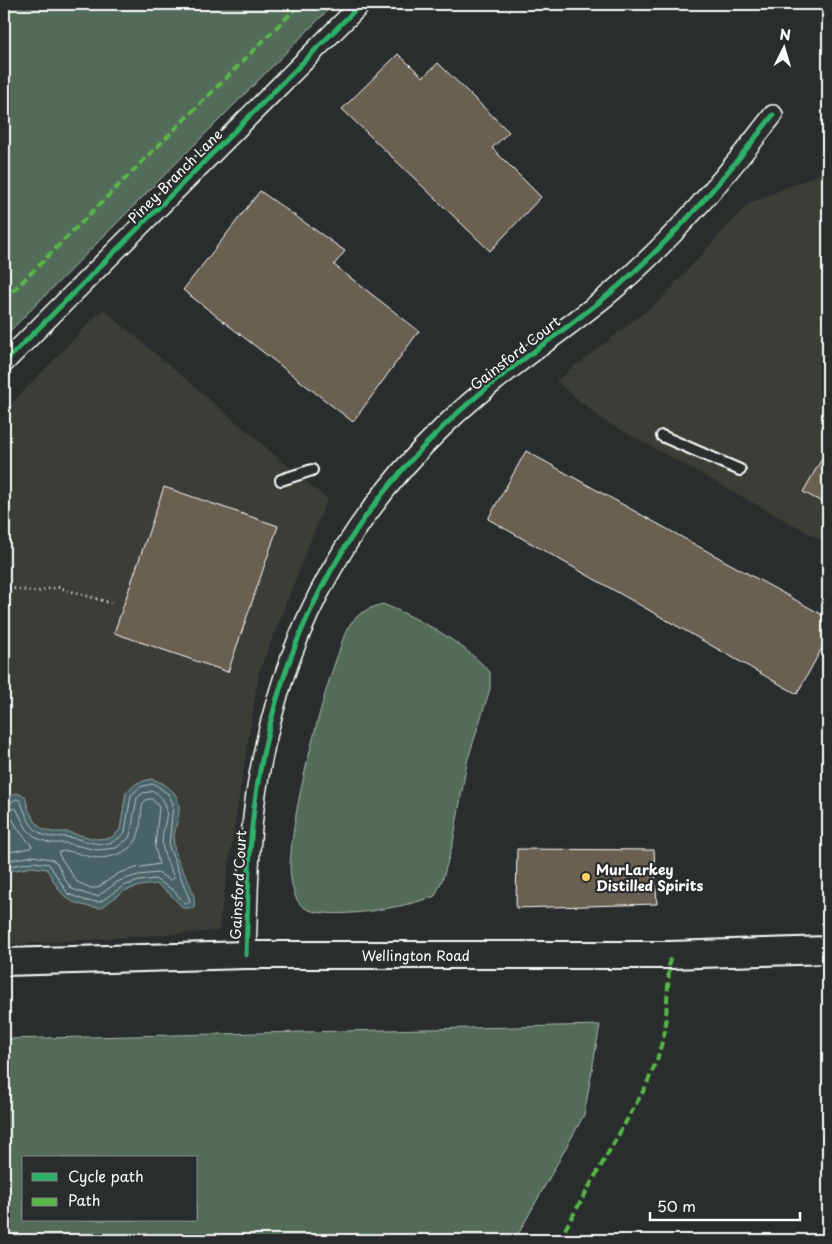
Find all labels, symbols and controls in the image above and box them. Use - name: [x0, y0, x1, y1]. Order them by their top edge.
- north arrow: [760, 22, 810, 72]
- text: N: [779, 24, 792, 45]
- street label: Piney Branch Lane: [123, 124, 227, 228]
- street label: Gainsford Court: [465, 311, 565, 395]
- street label: Gainsford Court: [225, 829, 251, 940]
- place label: MurLarkey Distilled Spirits: [596, 859, 703, 896]
- marker: MurLarkey Distilled Spirits: [580, 871, 592, 883]
- street label: Wellington Road: [362, 945, 470, 966]
- legend: [22, 1156, 198, 1222]
- text: Cycle path: [68, 1164, 144, 1187]
- text: Path: [68, 1188, 100, 1211]
- scale bar: [650, 1189, 800, 1221]
- text: 50 m: [657, 1194, 696, 1217]

